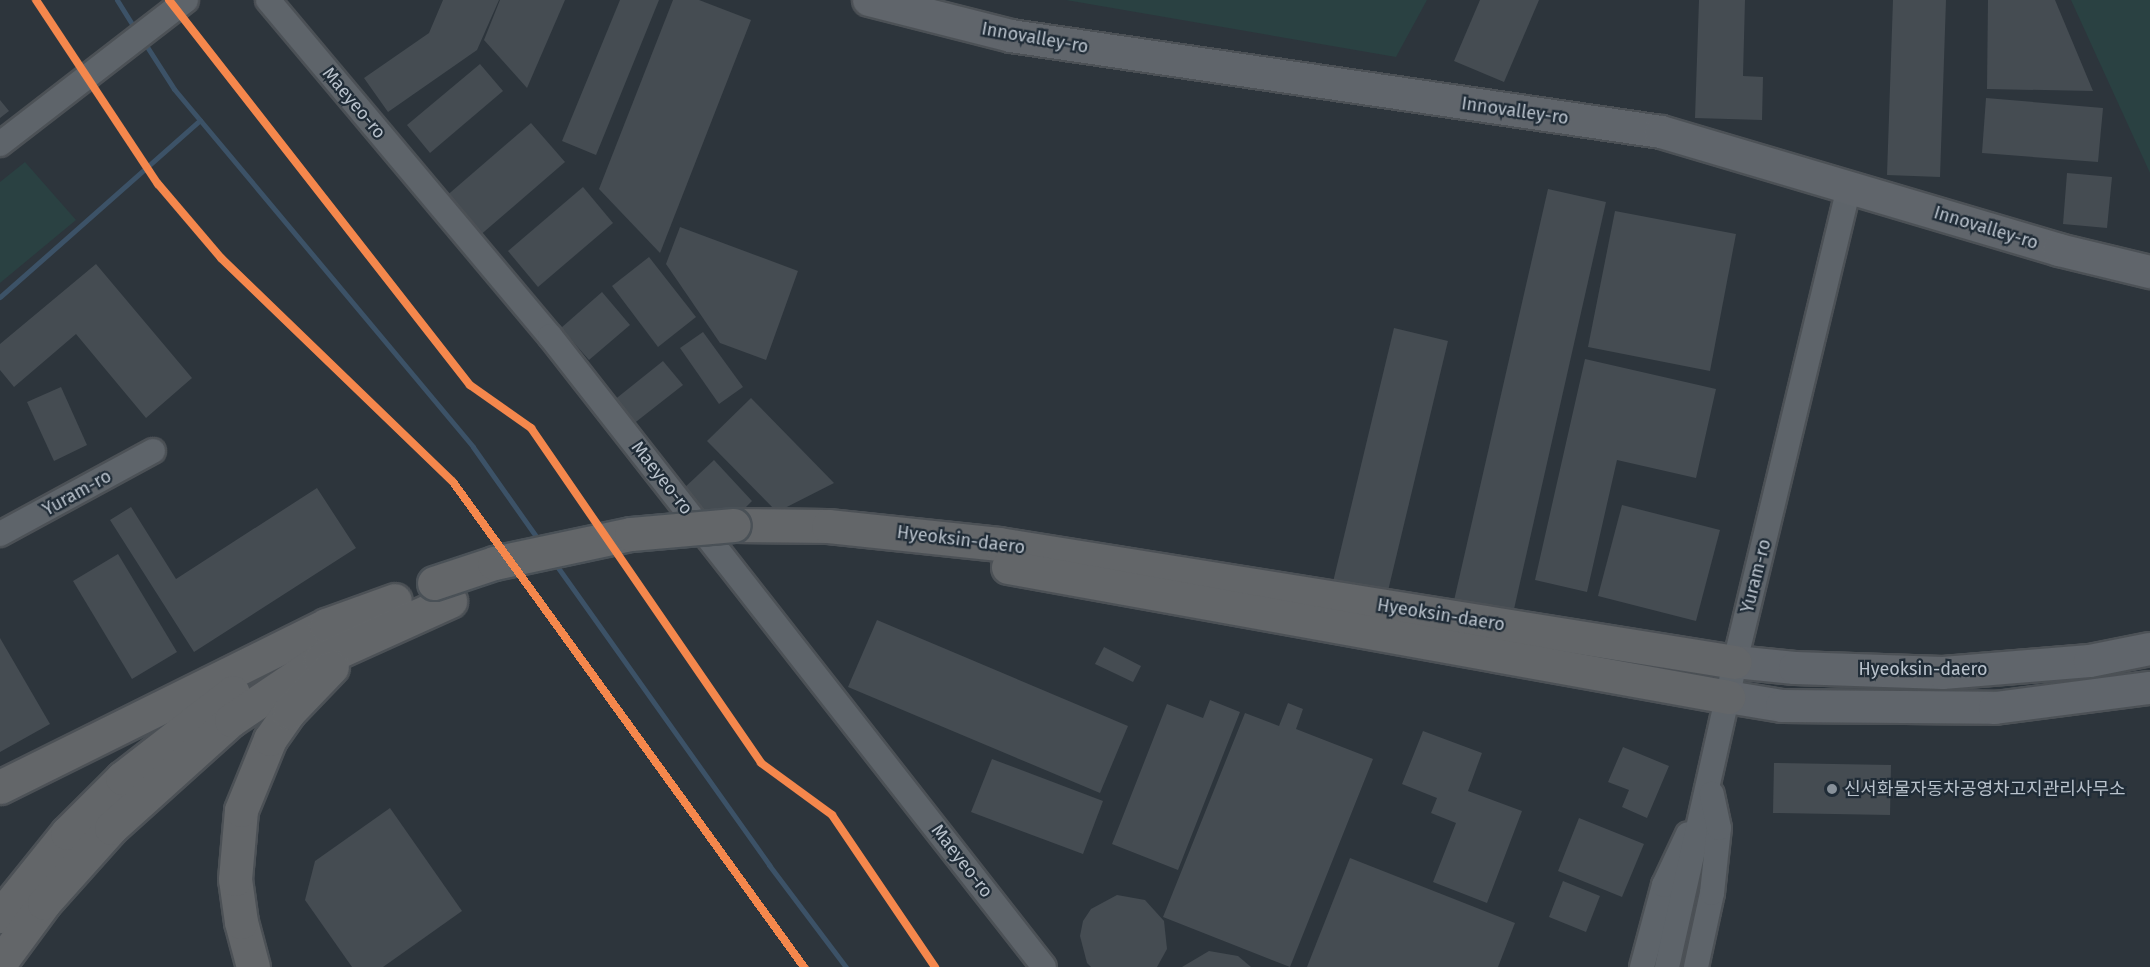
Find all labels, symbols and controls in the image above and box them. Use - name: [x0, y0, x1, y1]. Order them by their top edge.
- street label: Innovalley-ro: [980, 18, 1090, 58]
- street label: Maeyeo-ro: [318, 63, 390, 143]
- street label: Innovalley-ro: [1460, 93, 1570, 129]
- street label: Innovalley-ro: [1931, 202, 2041, 254]
- street label: Maeyeo-ro: [627, 437, 697, 519]
- street label: Yuram-ro: [39, 465, 115, 521]
- street label: Hyeoksin-daero: [896, 521, 1026, 559]
- street label: Yuram-ro: [1736, 537, 1776, 615]
- street label: Hyeoksin-daero: [1376, 594, 1506, 636]
- street label: Hyeoksin-daero: [1858, 658, 1988, 680]
- place label: 신서화물자동차공영차고지관리사무소: [1844, 778, 2126, 800]
- marker: 신서화물자동차공영차고지관리사무소: [1825, 782, 1839, 796]
- street label: Maeyeo-ro: [927, 820, 997, 902]

